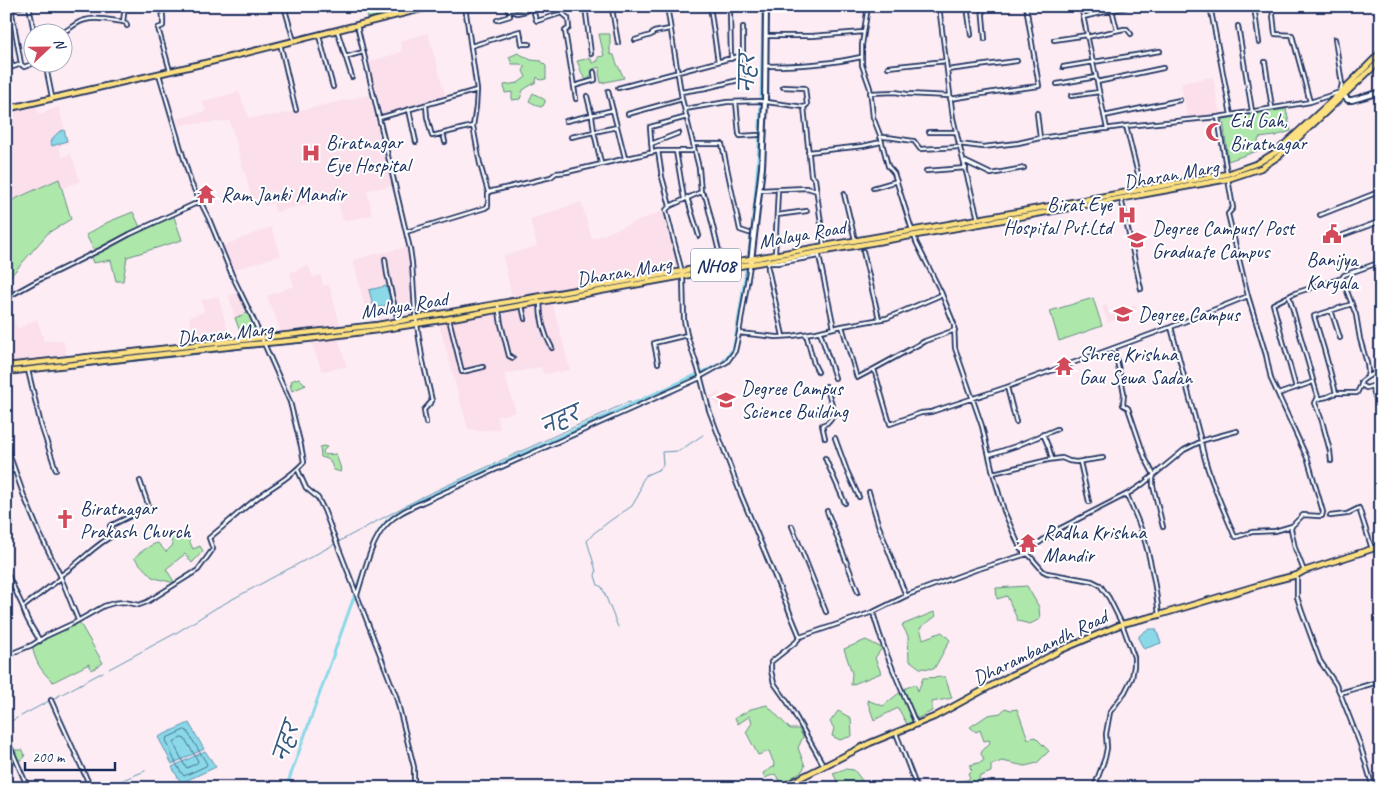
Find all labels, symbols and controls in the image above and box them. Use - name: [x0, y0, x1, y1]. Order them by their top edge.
- north arrow: [22, 22, 72, 72]
- text: N: [50, 36, 70, 53]
- water label: नहर: [734, 48, 760, 93]
- place label: Eid Gah, Biratnagar: [1230, 108, 1308, 156]
- mosque icon: Eid Gah, Biratnagar: [1204, 121, 1226, 143]
- place label: Biratnagar Eye Hospital: [326, 130, 414, 178]
- hospital icon: Biratnagar Eye Hospital: [300, 142, 322, 164]
- street label: Dharan Marg: [1122, 154, 1222, 195]
- place label: Ram Janki Mandir: [221, 182, 348, 207]
- temple icon: Ram Janki Mandir: [195, 183, 217, 205]
- place label: Birat Eye Hospital Pvt.Ltd: [1003, 192, 1115, 240]
- hospital icon: Birat Eye Hospital Pvt.Ltd: [1116, 204, 1138, 226]
- street label: Malaya Road: [757, 214, 851, 254]
- place label: Degree Campus/ Post Graduate Campus: [1152, 216, 1297, 264]
- public building icon: Banijya Karyala: [1321, 223, 1343, 245]
- school or university icon: Degree Campus/ Post Graduate Campus: [1126, 229, 1148, 251]
- place label: Banijya Karyala: [1306, 247, 1360, 295]
- road number: NH08: [691, 248, 741, 282]
- street label: Dharan Marg: [575, 251, 675, 292]
- street label: Malaya Road: [359, 286, 453, 325]
- place label: Degree Campus: [1138, 302, 1242, 327]
- school or university icon: Degree Campus: [1112, 303, 1134, 325]
- street label: Dharan Marg: [176, 316, 276, 351]
- place label: Shree Krishna Gau Sewa Sadan: [1079, 342, 1193, 390]
- temple icon: Shree Krishna Gau Sewa Sadan: [1053, 355, 1075, 377]
- place label: Degree Campus Science Building: [741, 376, 849, 424]
- school or university icon: Degree Campus Science Building: [715, 389, 737, 411]
- water label: नहर: [537, 398, 588, 440]
- place label: Biratnagar Prakash Church: [80, 496, 192, 544]
- church icon: Biratnagar Prakash Church: [54, 508, 76, 530]
- place label: Radha Krishna Mandir: [1043, 520, 1147, 568]
- temple icon: Radha Krishna Mandir: [1017, 532, 1039, 554]
- street label: Dharambaandh Road: [969, 603, 1114, 691]
- water label: नहर: [267, 714, 307, 765]
- scale bar: [25, 739, 115, 771]
- text: 200 m: [32, 748, 66, 767]

